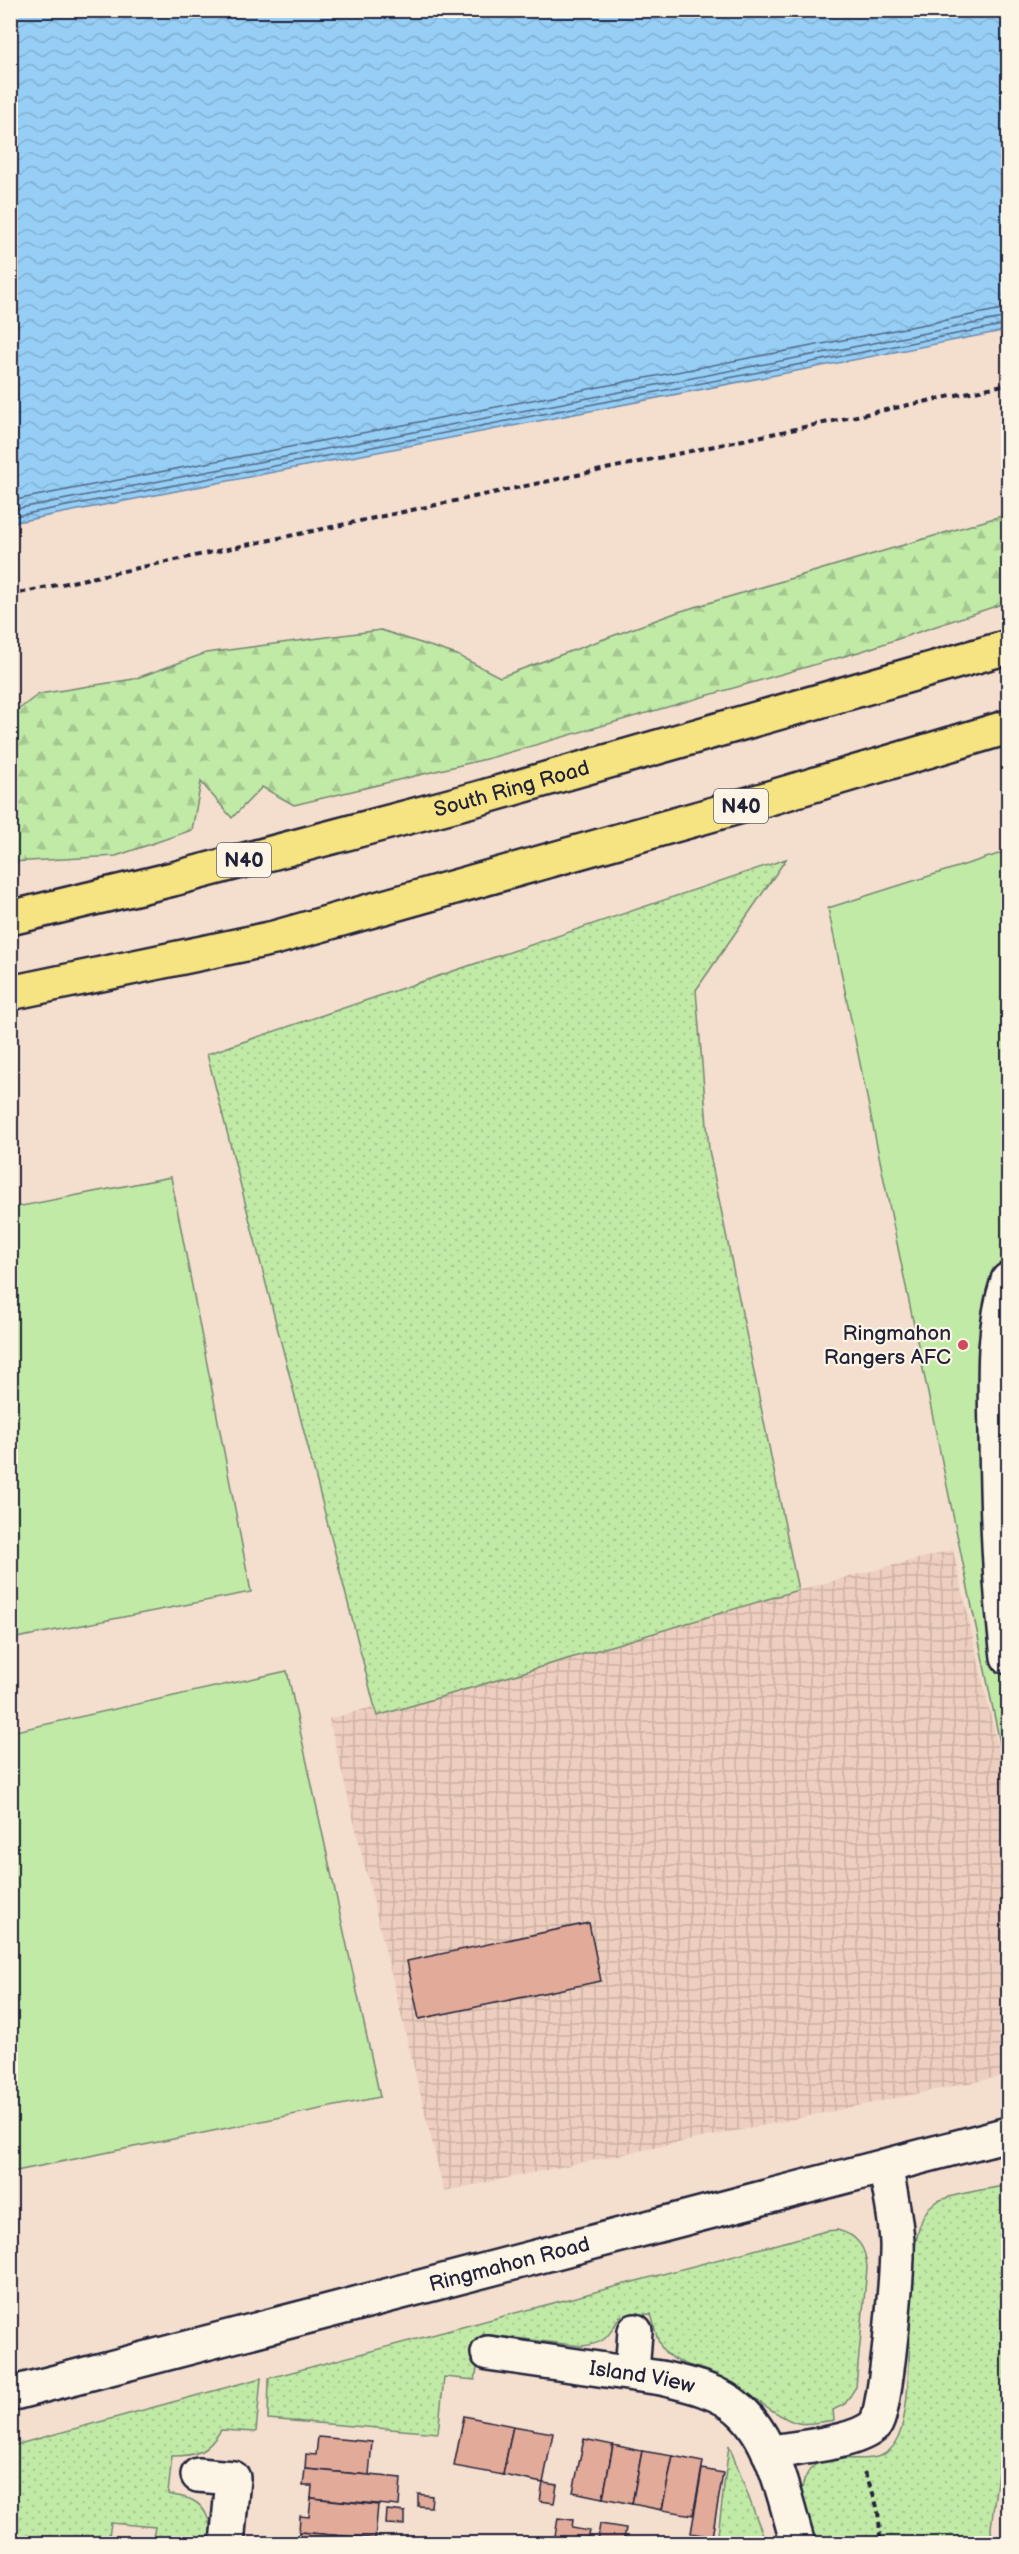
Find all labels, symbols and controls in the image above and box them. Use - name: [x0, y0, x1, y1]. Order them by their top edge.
- street label: South Ring Road: [431, 755, 592, 823]
- road number: N40: [714, 789, 768, 823]
- road number: N40: [217, 843, 271, 877]
- place label: Ringmahon Rangers AFC: [824, 1321, 951, 1370]
- marker: Ringmahon Rangers AFC: [956, 1338, 970, 1352]
- street label: Ringmahon Road: [426, 2232, 592, 2297]
- street label: Island View: [588, 2356, 698, 2399]

